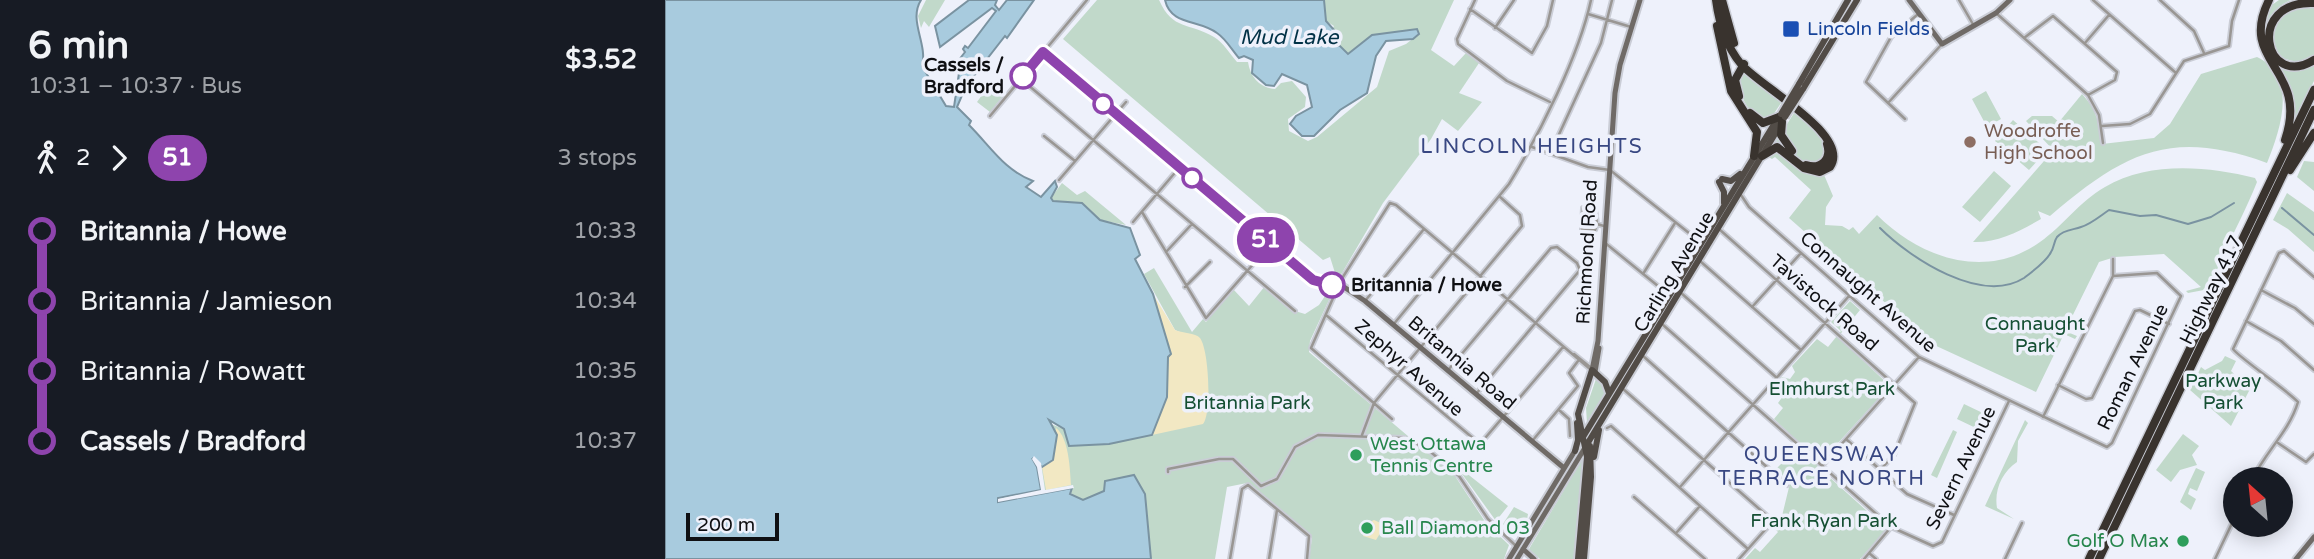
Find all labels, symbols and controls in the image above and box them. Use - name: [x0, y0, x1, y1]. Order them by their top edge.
- place label: Lincoln Fields: [1807, 18, 1930, 40]
- marker: Lincoln Fields: [1781, 19, 1801, 39]
- text: 6 min: [28, 23, 129, 69]
- water label: Mud Lake: [1240, 25, 1339, 50]
- text: $3.52: [565, 44, 637, 75]
- place label: Cassels / Bradford: [924, 54, 1004, 98]
- marker: Cassels / Bradford: [1010, 63, 1036, 89]
- text: 10:31 – 10:37 · Bus: [28, 72, 242, 100]
- unlabelled marker: [1093, 94, 1113, 114]
- place label: Woodroffe High School: [1984, 120, 2093, 164]
- district label: LINCOLN HEIGHTS: [1420, 134, 1644, 159]
- marker: Woodroffe High School: [1962, 134, 1978, 150]
- icon: walk: [28, 139, 66, 177]
- icon: forward: [100, 139, 138, 177]
- text: 51: [162, 143, 193, 172]
- text: 2: [76, 144, 90, 172]
- text: 3 stops: [557, 144, 637, 172]
- unlabelled marker: [1182, 168, 1202, 188]
- street label: Richmond Road: [1572, 179, 1602, 325]
- street label: Carling Avenue: [1629, 208, 1719, 336]
- text: Britannia / Howe: [80, 216, 287, 247]
- text: 10:33: [573, 217, 637, 245]
- line badge: 51: [1235, 217, 1297, 263]
- text: 51: [1251, 225, 1281, 254]
- street label: Connaught Avenue: [1795, 227, 1941, 357]
- street label: Highway 417: [2175, 232, 2247, 348]
- street label: Tavistock Road: [1765, 250, 1883, 356]
- marker: Britannia / Howe: [1319, 272, 1345, 298]
- place label: Britannia / Howe: [1351, 274, 1502, 296]
- text: Britannia / Jamieson: [80, 286, 333, 317]
- text: 10:34: [573, 287, 637, 315]
- street label: Roman Avenue: [2093, 300, 2173, 434]
- street label: Britannia Road: [1404, 311, 1520, 415]
- park label: Connaught Park: [1985, 313, 2085, 357]
- street label: Zephyr Avenue: [1350, 315, 1468, 421]
- text: Britannia / Rowatt: [80, 356, 305, 387]
- text: 10:35: [573, 357, 637, 385]
- park label: Parkway Park: [2185, 370, 2261, 414]
- park label: Elmhurst Park: [1769, 378, 1895, 400]
- park label: Britannia Park: [1183, 392, 1311, 414]
- street label: Severn Avenue: [1922, 403, 2000, 533]
- text: Cassels / Bradford: [80, 426, 306, 457]
- text: 10:37: [573, 427, 637, 455]
- place label: West Ottawa Tennis Centre: [1370, 433, 1493, 477]
- district label: QUEENSWAY TERRACE NORTH: [1718, 442, 1926, 491]
- marker: West Ottawa Tennis Centre: [1348, 447, 1364, 463]
- north arrow: [2223, 467, 2293, 537]
- map controls: [2223, 467, 2293, 537]
- scale bar: [686, 510, 779, 542]
- park label: Frank Ryan Park: [1750, 510, 1898, 532]
- text: 200 m: [697, 514, 755, 536]
- place label: Ball Diamond 03: [1381, 517, 1530, 539]
- marker: Ball Diamond 03: [1359, 520, 1375, 536]
- place label: Golf O Max: [2066, 530, 2169, 552]
- marker: Golf O Max: [2175, 533, 2191, 549]

